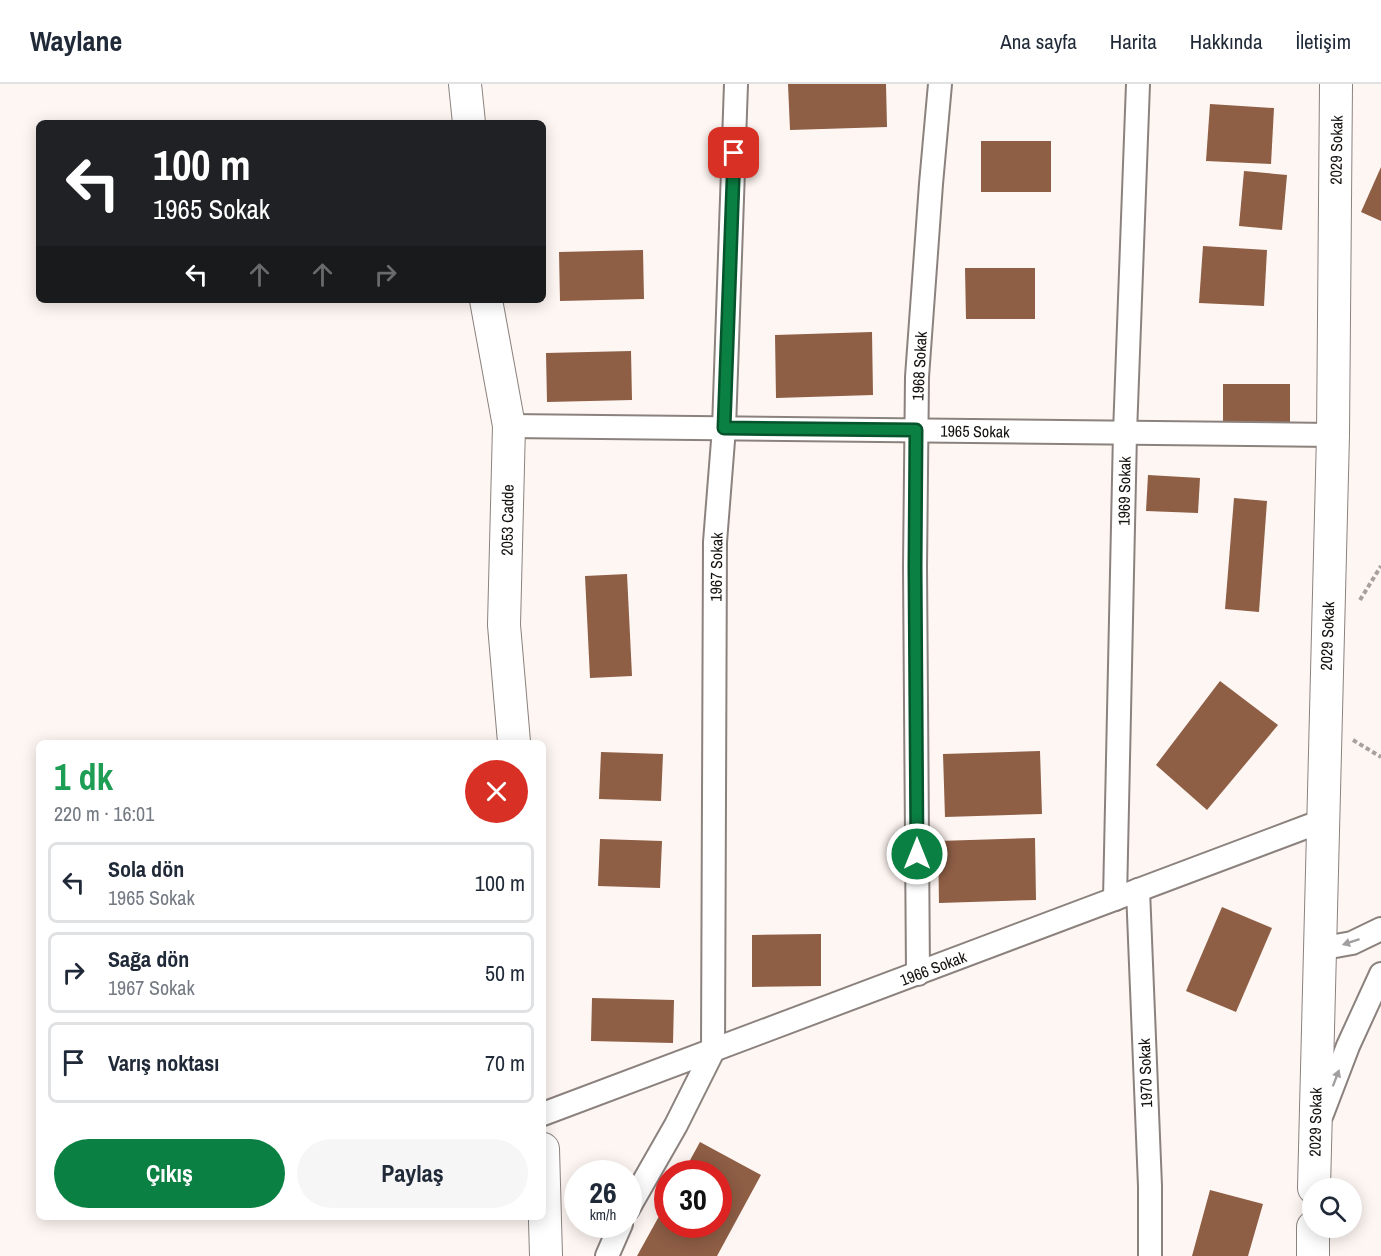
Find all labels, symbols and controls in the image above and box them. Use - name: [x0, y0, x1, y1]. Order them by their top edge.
- text: Waylane: [30, 22, 122, 60]
- text: Ana sayfa: [1000, 27, 1077, 56]
- text: Harita: [1110, 27, 1157, 56]
- text: Hakkında: [1190, 27, 1262, 56]
- text: İletişim: [1295, 27, 1351, 56]
- street label: 2029 Sokak: [1324, 115, 1348, 185]
- pin: [708, 127, 759, 178]
- icon: arrive: [717, 136, 750, 169]
- text: 100 m: [153, 137, 251, 193]
- icon: left: [54, 144, 132, 222]
- text: 1965 Sokak: [153, 191, 270, 227]
- icon: left: [180, 258, 213, 291]
- icon: ahead: [243, 258, 276, 291]
- icon: ahead: [306, 258, 339, 291]
- icon: right: [369, 258, 402, 291]
- street label: 1968 Sokak: [906, 330, 932, 401]
- street label: 1965 Sokak: [940, 419, 1010, 443]
- street label: 1969 Sokak: [1112, 456, 1136, 526]
- street label: 2053 Cadde: [495, 484, 519, 556]
- street label: 1967 Sokak: [704, 532, 728, 602]
- street label: 2029 Sokak: [1315, 601, 1339, 671]
- text: 1 dk: [54, 753, 113, 801]
- button: close: [465, 760, 528, 823]
- text: 220 m · 16:01: [54, 800, 154, 827]
- position arrow: [885, 822, 949, 886]
- text: Sola dön: [108, 854, 184, 884]
- icon: left: [57, 866, 90, 899]
- text: 100 m: [475, 868, 525, 898]
- text: 1965 Sokak: [108, 884, 195, 911]
- one-way arrow: [1342, 938, 1360, 947]
- text: Sağa dön: [108, 944, 189, 974]
- street label: 1966 Sokak: [897, 945, 970, 991]
- icon: right: [57, 956, 90, 989]
- text: 50 m: [485, 958, 525, 988]
- text: 1967 Sokak: [108, 974, 195, 1001]
- street label: 1970 Sokak: [1133, 1038, 1157, 1108]
- icon: arrive: [57, 1046, 90, 1079]
- text: Varış noktası: [108, 1048, 219, 1078]
- text: 70 m: [485, 1048, 525, 1078]
- one-way arrow: [1331, 1068, 1341, 1086]
- street label: 2029 Sokak: [1303, 1087, 1327, 1157]
- button: Çıkış: [54, 1139, 285, 1208]
- button: Paylaş: [297, 1139, 528, 1208]
- speed limit sign: 30: [654, 1160, 732, 1238]
- text: 26: [589, 1172, 617, 1212]
- map controls: [1302, 1178, 1362, 1238]
- button: search: [1302, 1178, 1362, 1238]
- text: km/h: [590, 1204, 616, 1225]

